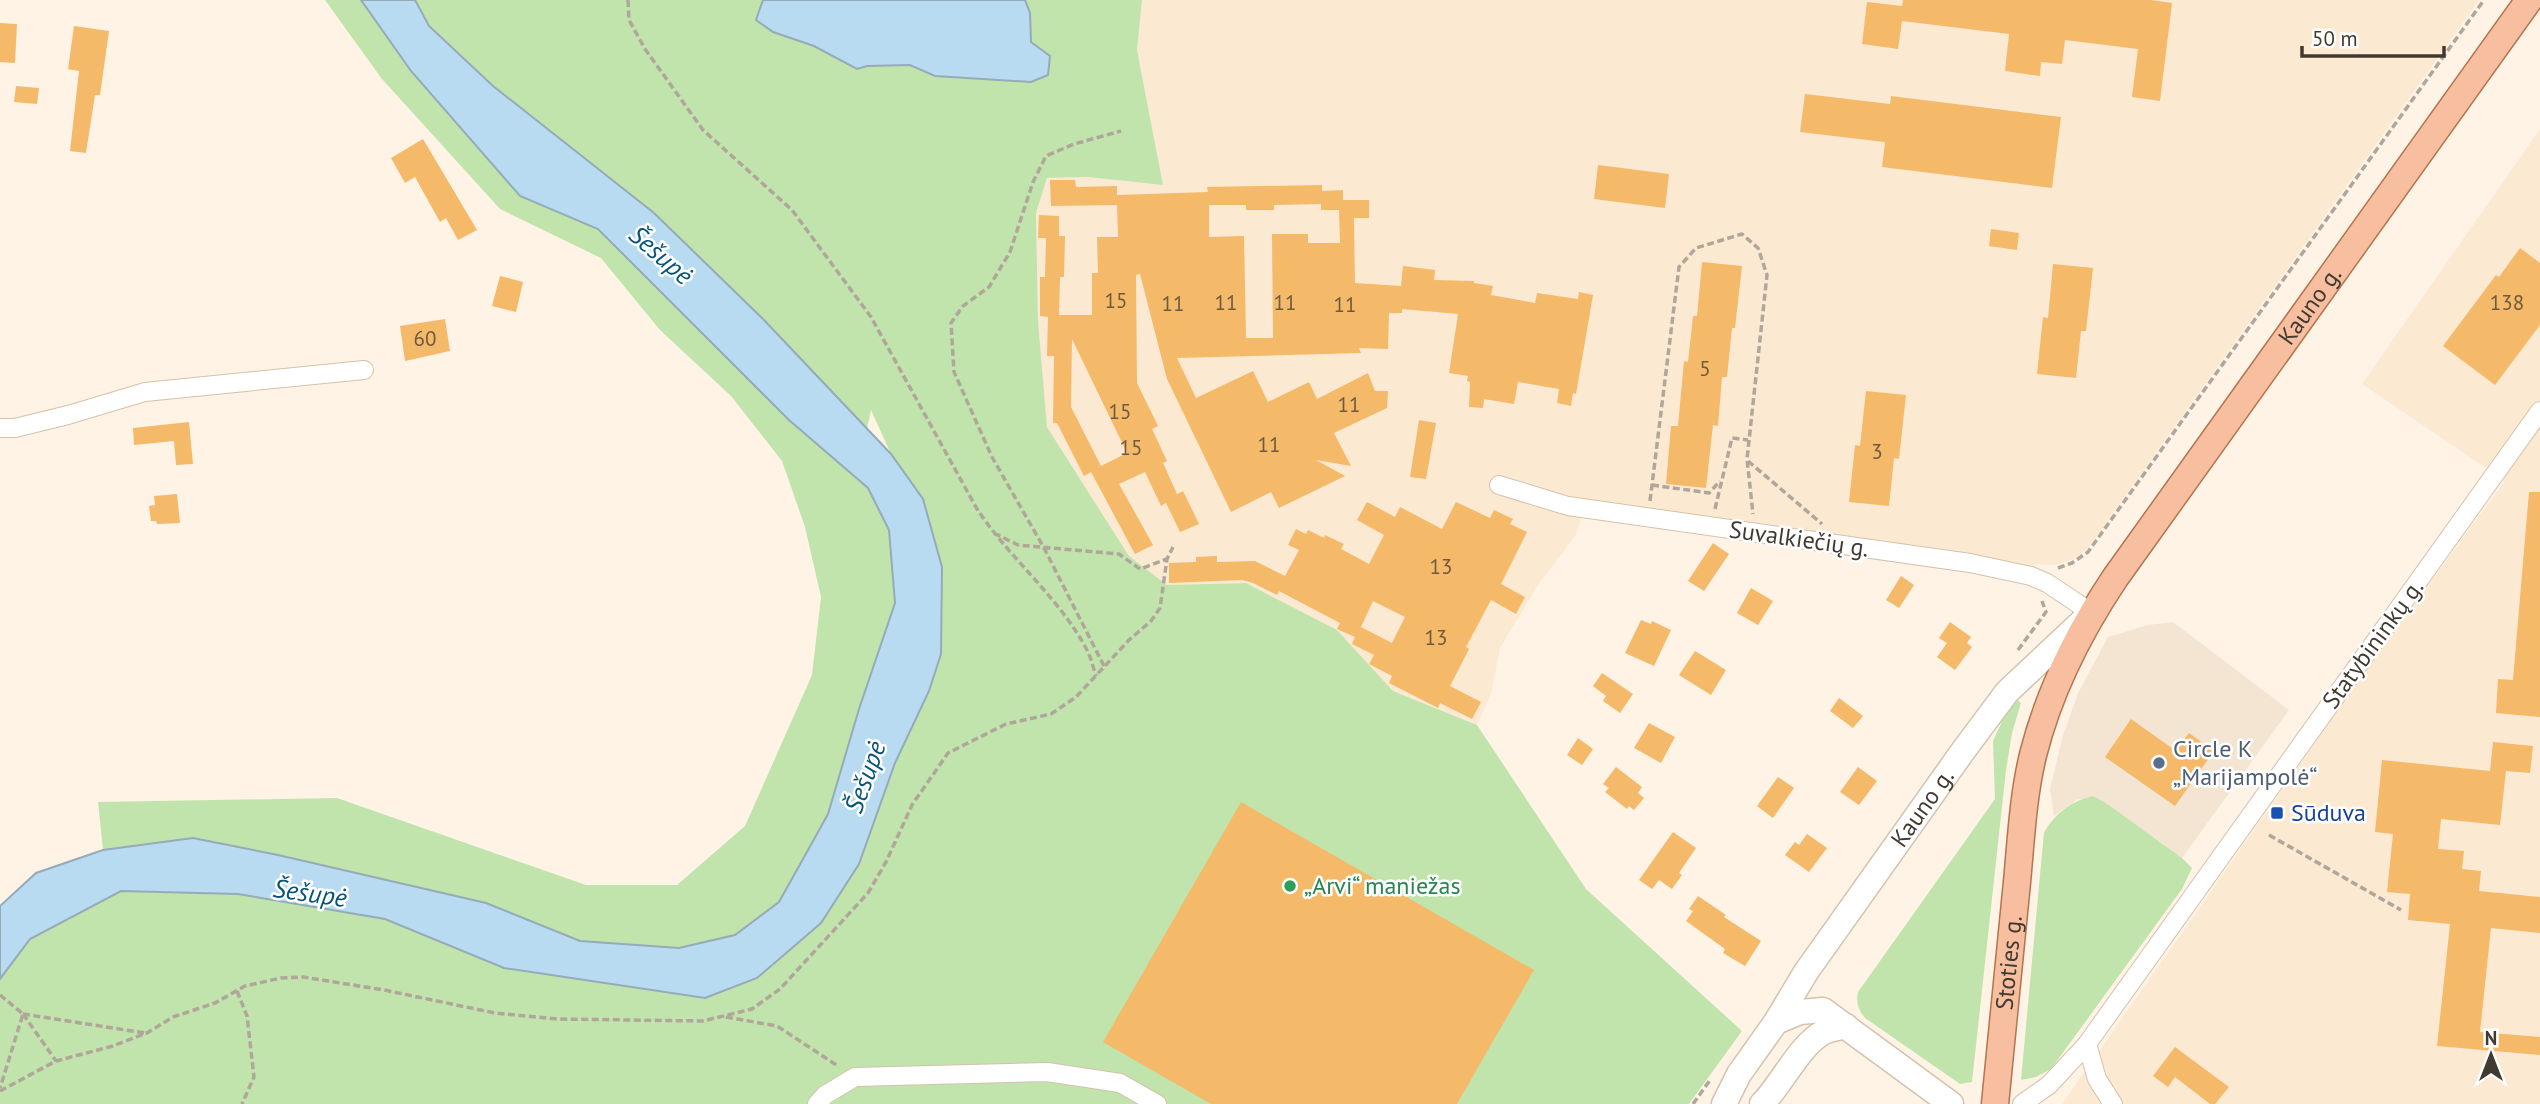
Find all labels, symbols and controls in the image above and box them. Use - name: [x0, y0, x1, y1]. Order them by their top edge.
- scale bar: [2302, 14, 2444, 58]
- text: 50 m: [2312, 25, 2358, 52]
- water label: Šešupė: [623, 218, 700, 291]
- street label: Kauno g.: [2271, 260, 2348, 351]
- house number: 15: [1105, 287, 1127, 314]
- house number: 11: [1215, 289, 1237, 316]
- house number: 11: [1274, 289, 1296, 316]
- house number: 138: [2490, 289, 2524, 316]
- house number: 11: [1162, 290, 1184, 317]
- house number: 11: [1334, 291, 1356, 318]
- house number: 60: [414, 325, 436, 352]
- house number: 5: [1699, 355, 1711, 382]
- house number: 11: [1338, 391, 1360, 418]
- house number: 15: [1109, 398, 1131, 425]
- house number: 11: [1258, 431, 1280, 458]
- house number: 15: [1120, 434, 1142, 461]
- house number: 3: [1871, 438, 1883, 465]
- street label: Suvalkiečių g.: [1727, 513, 1871, 564]
- house number: 13: [1430, 553, 1452, 580]
- street label: Statybininkų g.: [2315, 573, 2430, 715]
- house number: 13: [1425, 624, 1447, 651]
- place label: Circle K „Marijampolė“: [2173, 733, 2317, 792]
- water label: Šešupė: [836, 736, 893, 817]
- marker: Circle K „Marijampolė“: [2151, 755, 2167, 771]
- street label: Kauno g.: [1884, 762, 1961, 853]
- place label: Sūduva: [2291, 797, 2366, 828]
- marker: Sūduva: [2269, 805, 2285, 821]
- place label: „Arvi“ maniežas: [1304, 870, 1461, 901]
- water label: Šešupė: [271, 871, 349, 914]
- marker: „Arvi“ maniežas: [1282, 878, 1298, 894]
- street label: Stoties g.: [1988, 914, 2029, 1011]
- north arrow: [2456, 1020, 2526, 1090]
- text: N: [2485, 1026, 2497, 1050]

